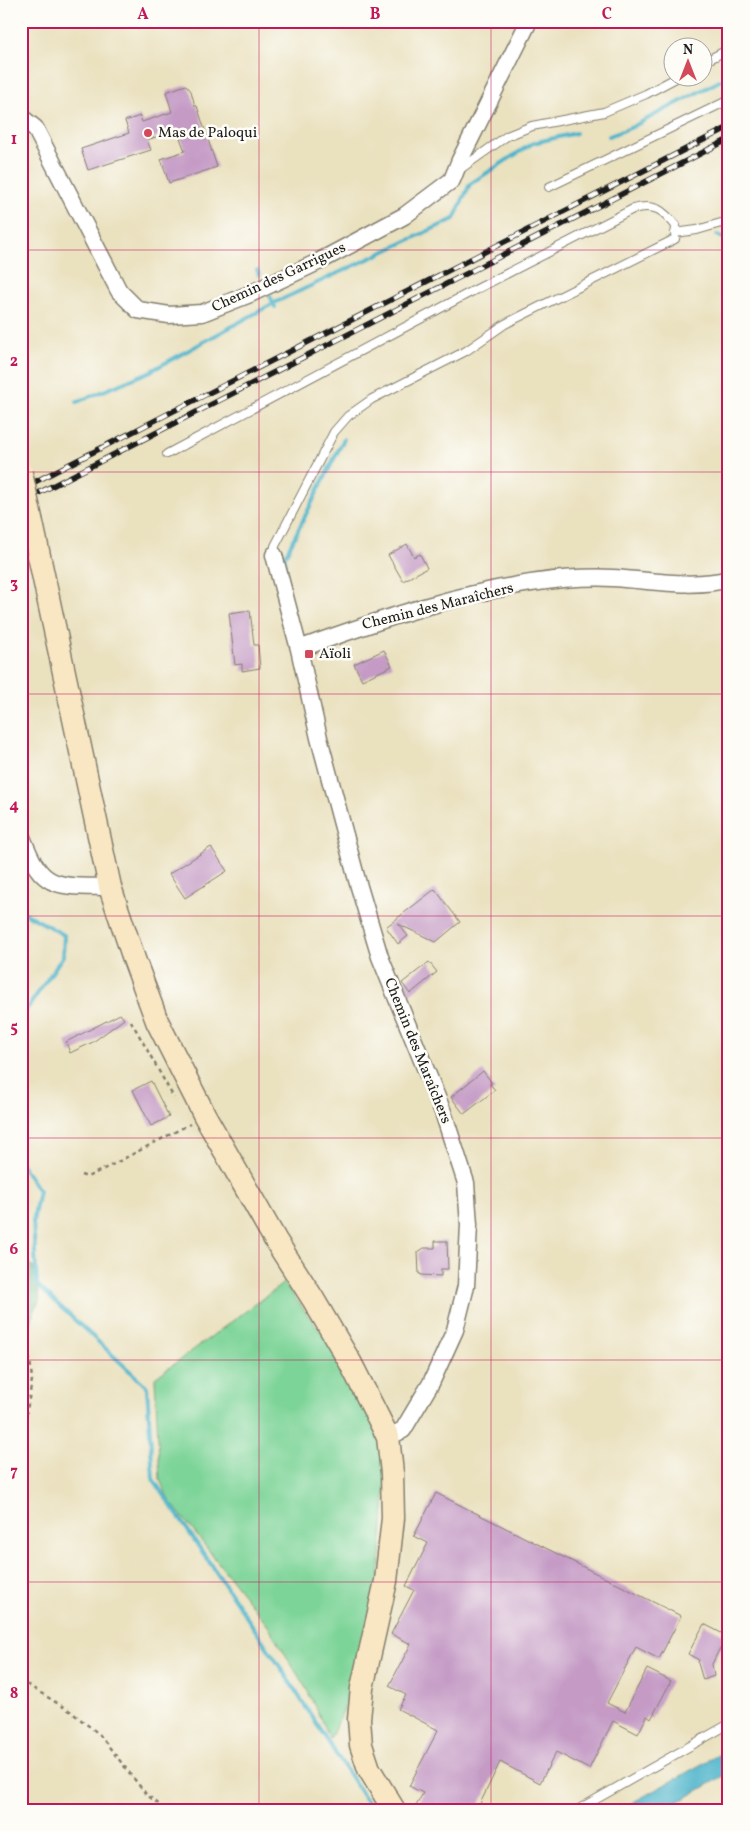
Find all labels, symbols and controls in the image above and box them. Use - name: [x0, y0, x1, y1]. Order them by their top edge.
- text: A: [137, 4, 149, 26]
- text: B: [370, 4, 381, 26]
- text: C: [602, 4, 612, 26]
- north arrow: [662, 38, 712, 88]
- text: N: [683, 41, 693, 60]
- place label: Mas de Paloqui: [158, 123, 257, 144]
- marker: Mas de Paloqui: [142, 127, 154, 139]
- text: 1: [11, 129, 17, 151]
- street label: Chemin des Garrigues: [209, 238, 349, 318]
- text: 2: [10, 351, 18, 373]
- text: 3: [10, 573, 18, 595]
- street label: Chemin des Maraîchers: [360, 578, 516, 636]
- place label: Aïoli: [319, 644, 351, 665]
- marker: Aïoli: [303, 648, 315, 660]
- text: 4: [9, 795, 19, 817]
- street label: Chemin des Maraîchers: [378, 975, 456, 1127]
- text: 5: [10, 1017, 18, 1039]
- text: 6: [10, 1239, 19, 1261]
- text: 7: [10, 1461, 18, 1483]
- text: 8: [10, 1683, 18, 1705]

